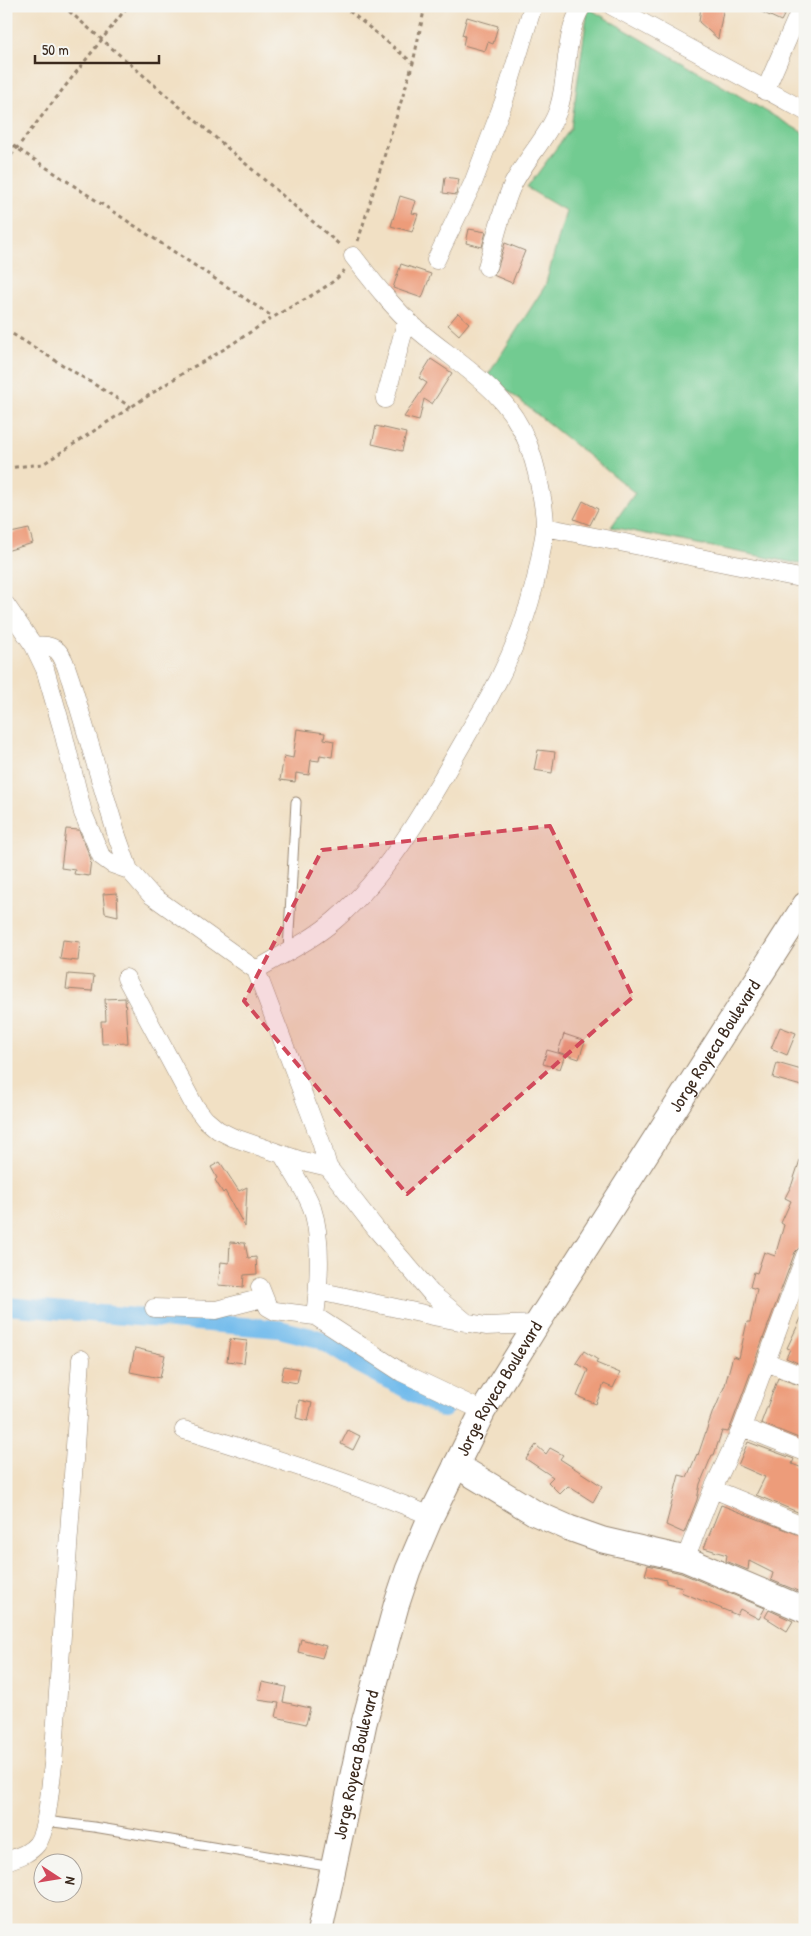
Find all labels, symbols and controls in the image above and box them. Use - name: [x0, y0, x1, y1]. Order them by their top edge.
- scale bar: [35, 32, 159, 64]
- text: 50 m: [42, 39, 69, 60]
- street label: Jorge Royeca Boulevard: [663, 975, 766, 1117]
- street label: Jorge Royeca Boulevard: [450, 1316, 548, 1460]
- street label: Jorge Royeca Boulevard: [327, 1687, 384, 1842]
- north arrow: [32, 1854, 82, 1904]
- text: N: [61, 1875, 81, 1887]

